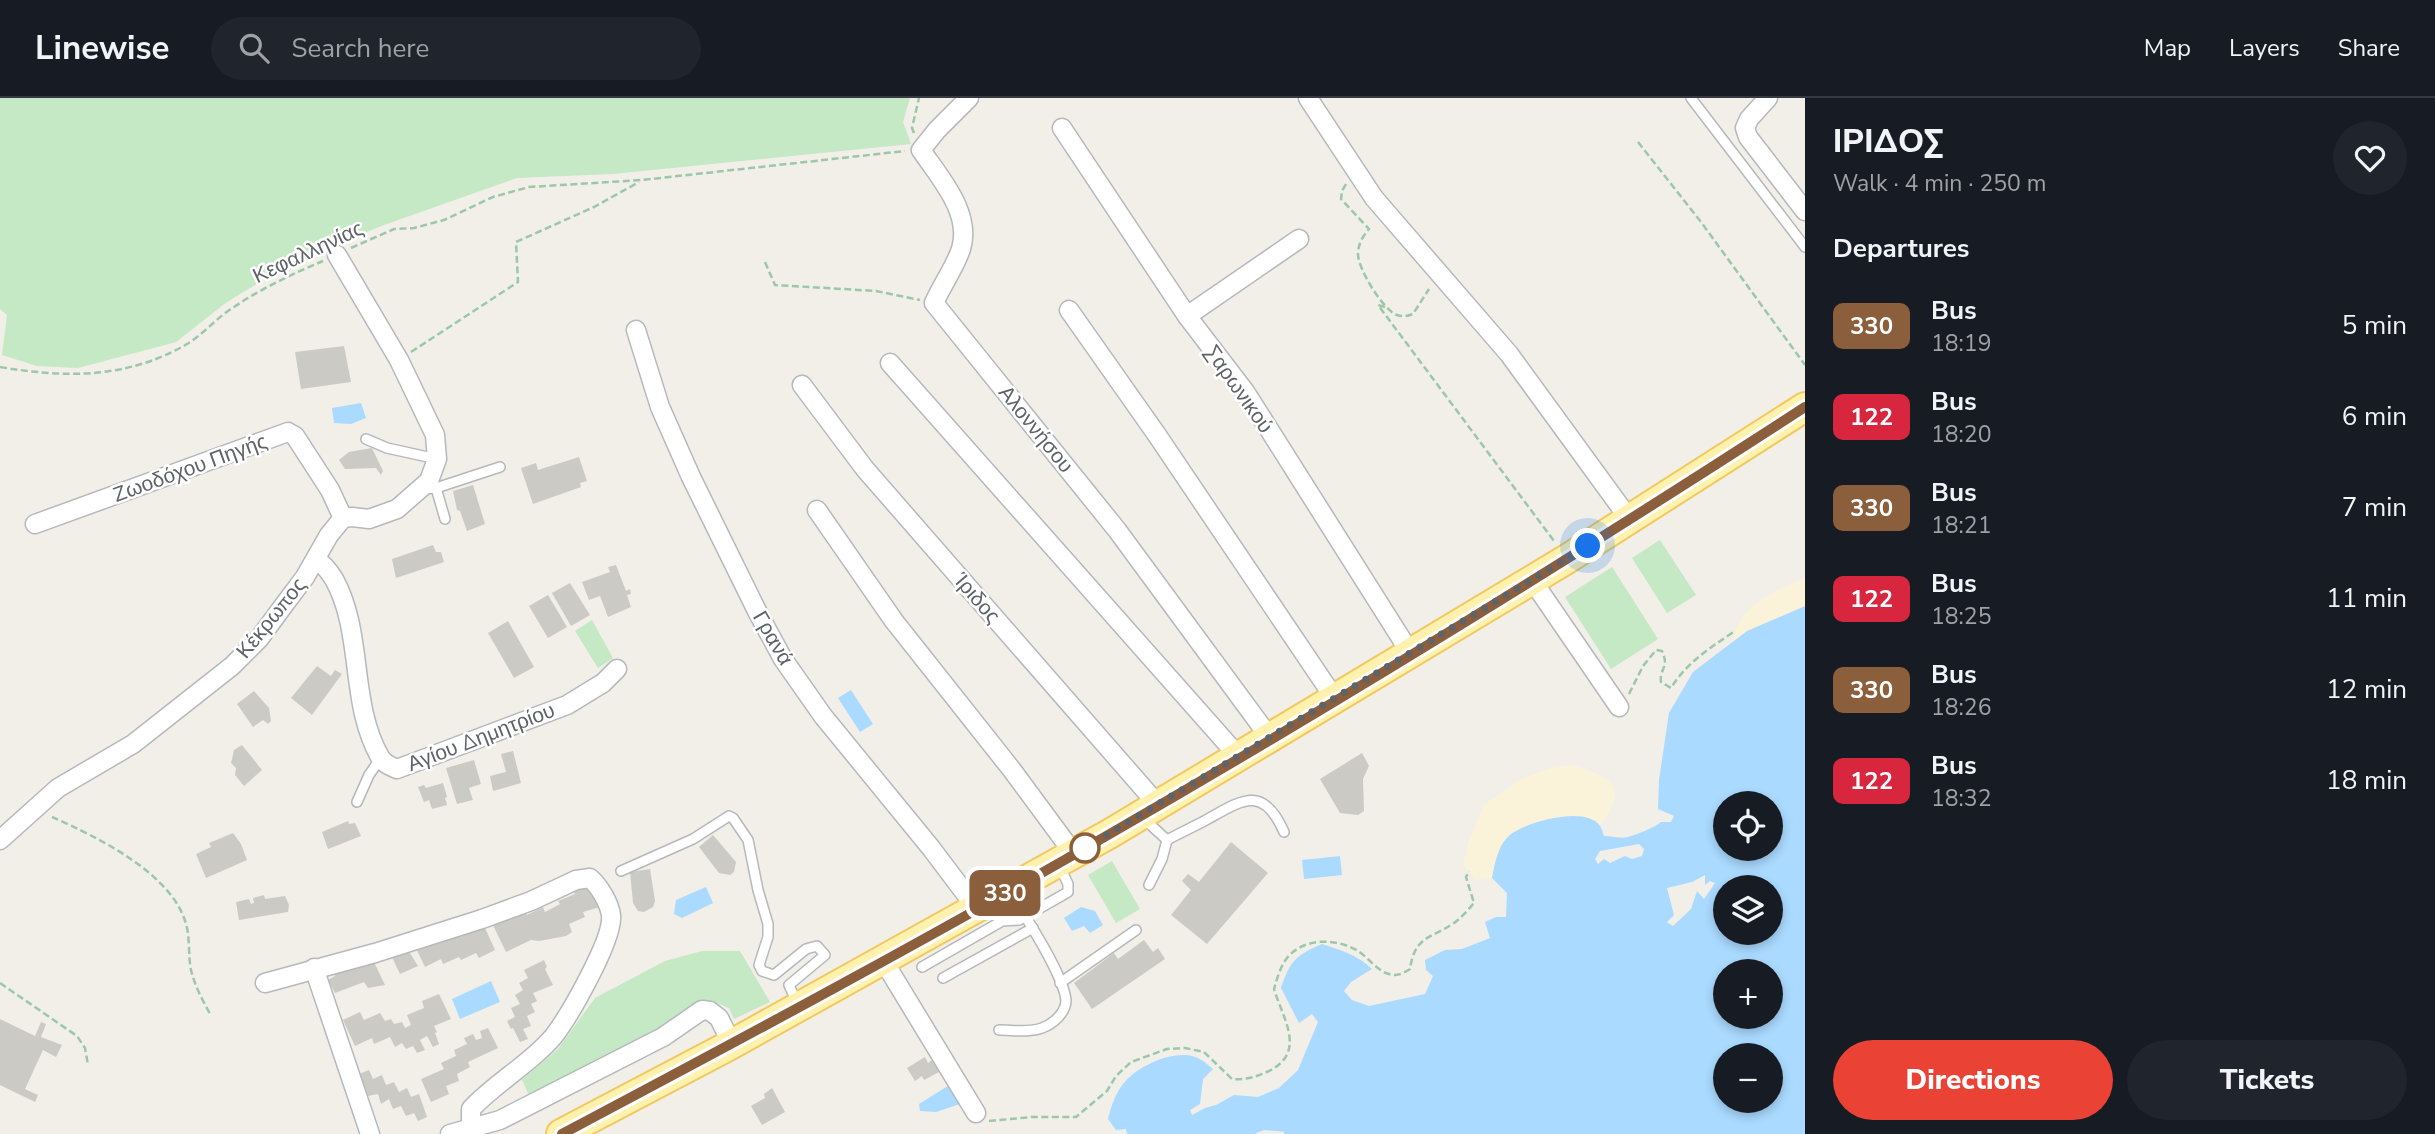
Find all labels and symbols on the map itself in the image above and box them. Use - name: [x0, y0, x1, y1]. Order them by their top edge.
- street label: Κεφαλληνίας: [248, 214, 368, 290]
- street label: Σαρωνικού: [1198, 339, 1280, 439]
- street label: Αλοννήσου: [992, 380, 1080, 478]
- street label: Ζωοδόχου Πηγής: [109, 427, 271, 509]
- your location: [1570, 528, 1605, 563]
- street label: Ίριδος: [947, 566, 1007, 629]
- street label: Κέκρωπος: [230, 572, 312, 664]
- street label: Γρανά: [746, 606, 800, 670]
- street label: Αγίου Δημητρίου: [403, 696, 559, 778]
- unlabelled marker: [1070, 833, 1100, 863]
- line badge: 330: [965, 870, 1045, 916]

